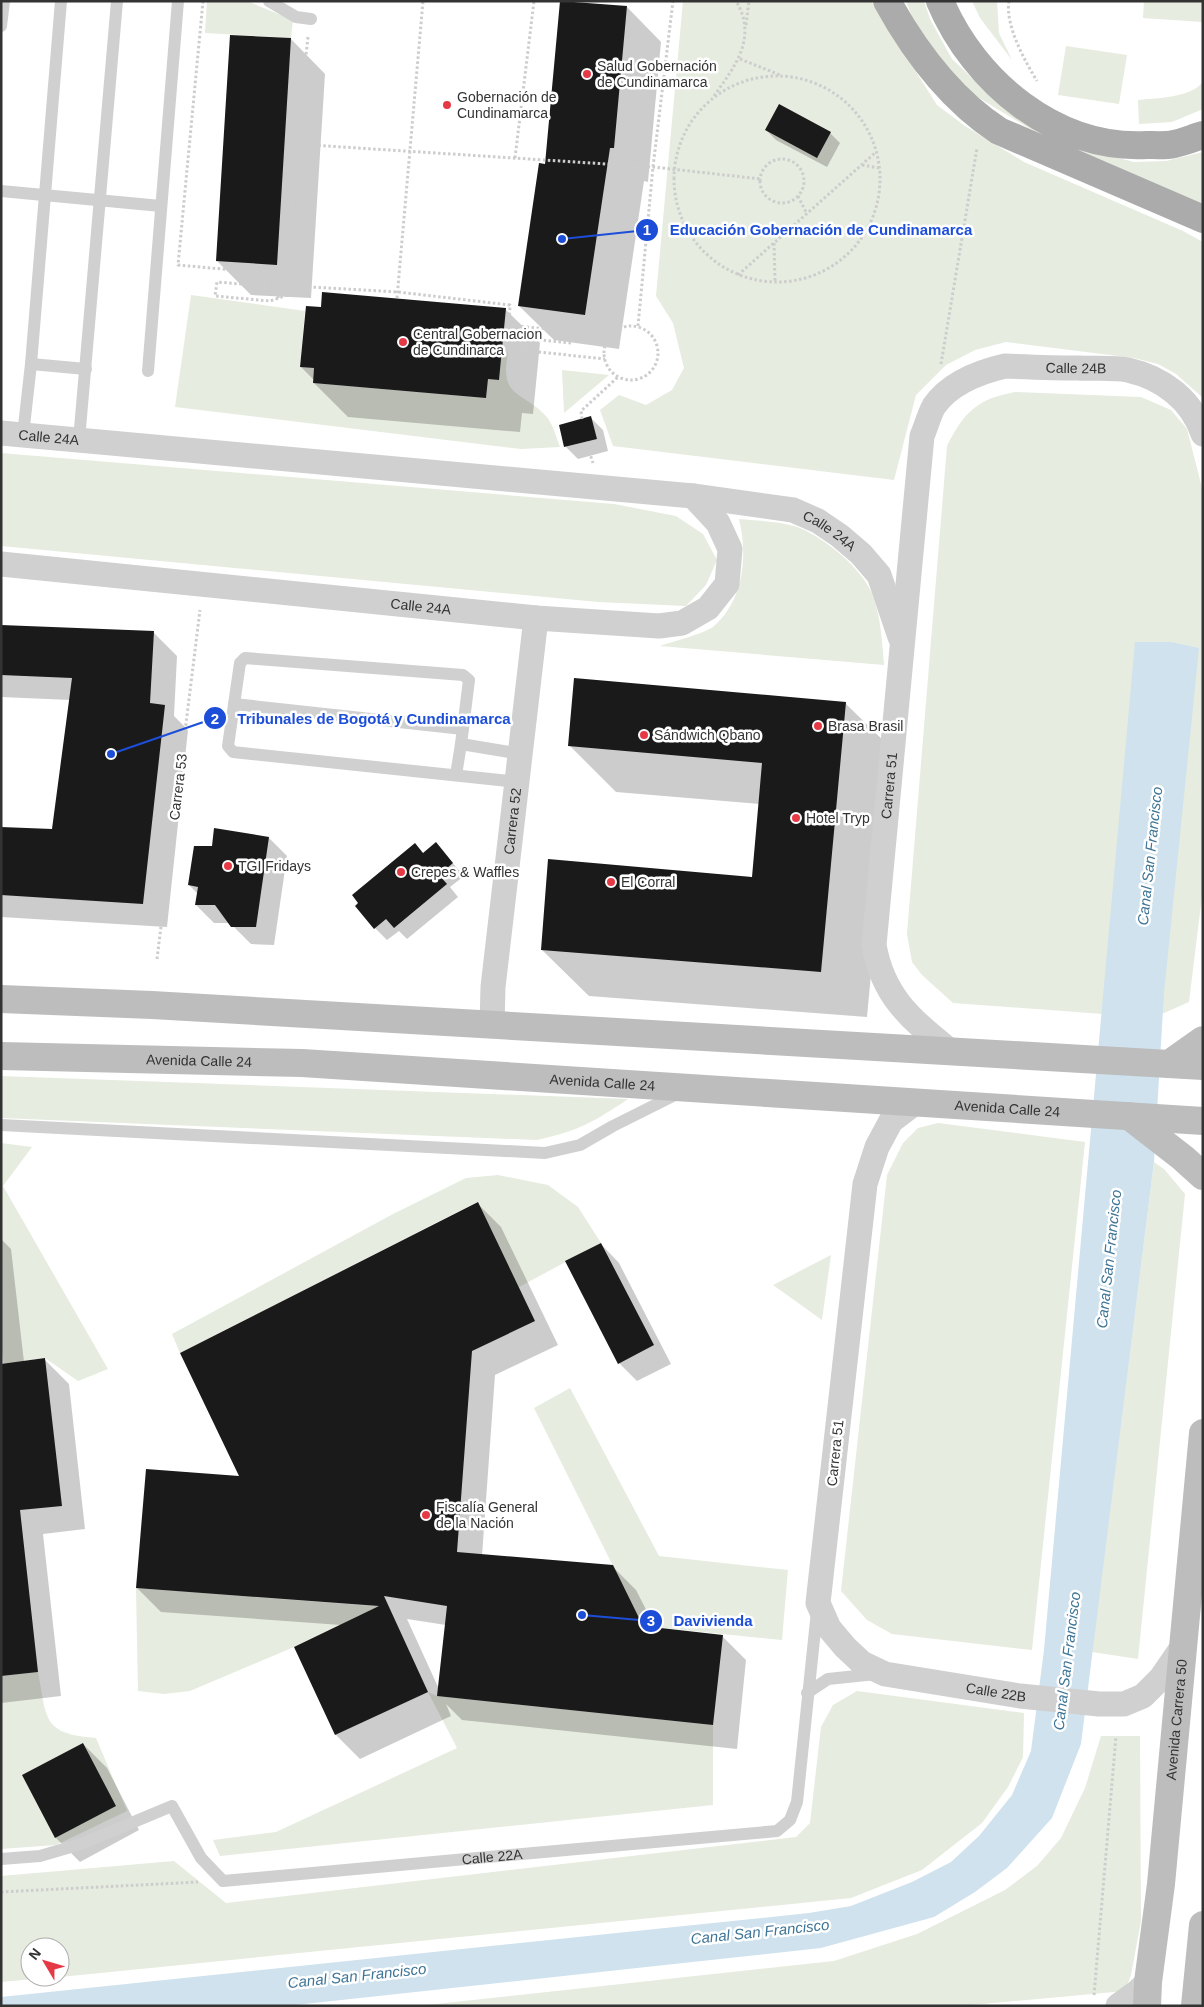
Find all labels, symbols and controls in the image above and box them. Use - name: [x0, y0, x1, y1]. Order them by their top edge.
- place label: Salud Gobernación de Cundinamarca: [597, 58, 717, 90]
- marker: Salud Gobernación de Cundinamarca: [581, 68, 593, 80]
- place label: Gobernación de Cundinamarca: [457, 89, 557, 121]
- marker: Gobernación de Cundinamarca: [441, 99, 453, 111]
- callout: Educación Gobernación de Cundinamarca: [635, 215, 982, 245]
- text: 1: [643, 221, 651, 238]
- text: Educación Gobernación de Cundinamarca: [670, 221, 973, 238]
- place label: Central Gobernacion de Cundinarca: [413, 326, 542, 358]
- marker: Central Gobernacion de Cundinarca: [397, 336, 409, 348]
- street label: Calle 24B: [1046, 360, 1106, 376]
- street label: Calle 24A: [18, 427, 80, 448]
- street label: Calle 24A: [801, 507, 860, 555]
- street label: Calle 24A: [390, 595, 453, 617]
- callout: Tribunales de Bogotá y Cundinamarca: [202, 703, 521, 733]
- text: 2: [211, 710, 219, 727]
- text: Tribunales de Bogotá y Cundinamarca: [237, 710, 511, 727]
- place label: Brasa Brasil: [828, 718, 903, 734]
- marker: Brasa Brasil: [812, 720, 824, 732]
- place label: Sándwich Qbano: [654, 727, 761, 743]
- marker: Sándwich Qbano: [638, 729, 650, 741]
- street label: Carrera 51: [878, 751, 900, 820]
- street label: Carrera 53: [166, 753, 190, 821]
- water label: Canal San Francisco: [1134, 786, 1165, 926]
- street label: Carrera 52: [501, 787, 524, 855]
- place label: Hotel Tryp: [806, 810, 870, 826]
- marker: Hotel Tryp: [790, 812, 802, 824]
- place label: TGI Fridays: [238, 858, 311, 874]
- marker: TGI Fridays: [222, 860, 234, 872]
- place label: Crepes & Waffles: [411, 864, 519, 880]
- marker: Crepes & Waffles: [395, 866, 407, 878]
- place label: El Corral: [621, 874, 675, 890]
- marker: El Corral: [605, 876, 617, 888]
- street label: Avenida Calle 24: [146, 1051, 252, 1070]
- street label: Avenida Calle 24: [549, 1071, 656, 1094]
- street label: Avenida Calle 24: [954, 1097, 1061, 1120]
- water label: Canal San Francisco: [1093, 1189, 1124, 1329]
- street label: Carrera 51: [824, 1419, 846, 1487]
- place label: Fiscalía General de la Nación: [436, 1499, 538, 1531]
- marker: Fiscalía General de la Nación: [420, 1509, 432, 1521]
- water label: Canal San Francisco: [1050, 1591, 1083, 1731]
- callout: Davivienda: [638, 1606, 763, 1636]
- text: 3: [647, 1612, 655, 1629]
- text: Davivienda: [673, 1612, 753, 1629]
- street label: Avenida Carrera 50: [1163, 1658, 1190, 1781]
- street label: Calle 22B: [965, 1679, 1027, 1705]
- street label: Calle 22A: [461, 1846, 524, 1867]
- water label: Canal San Francisco: [690, 1916, 830, 1947]
- north arrow: [20, 1937, 70, 1987]
- text: N: [25, 1945, 44, 1963]
- water label: Canal San Francisco: [287, 1960, 427, 1991]

